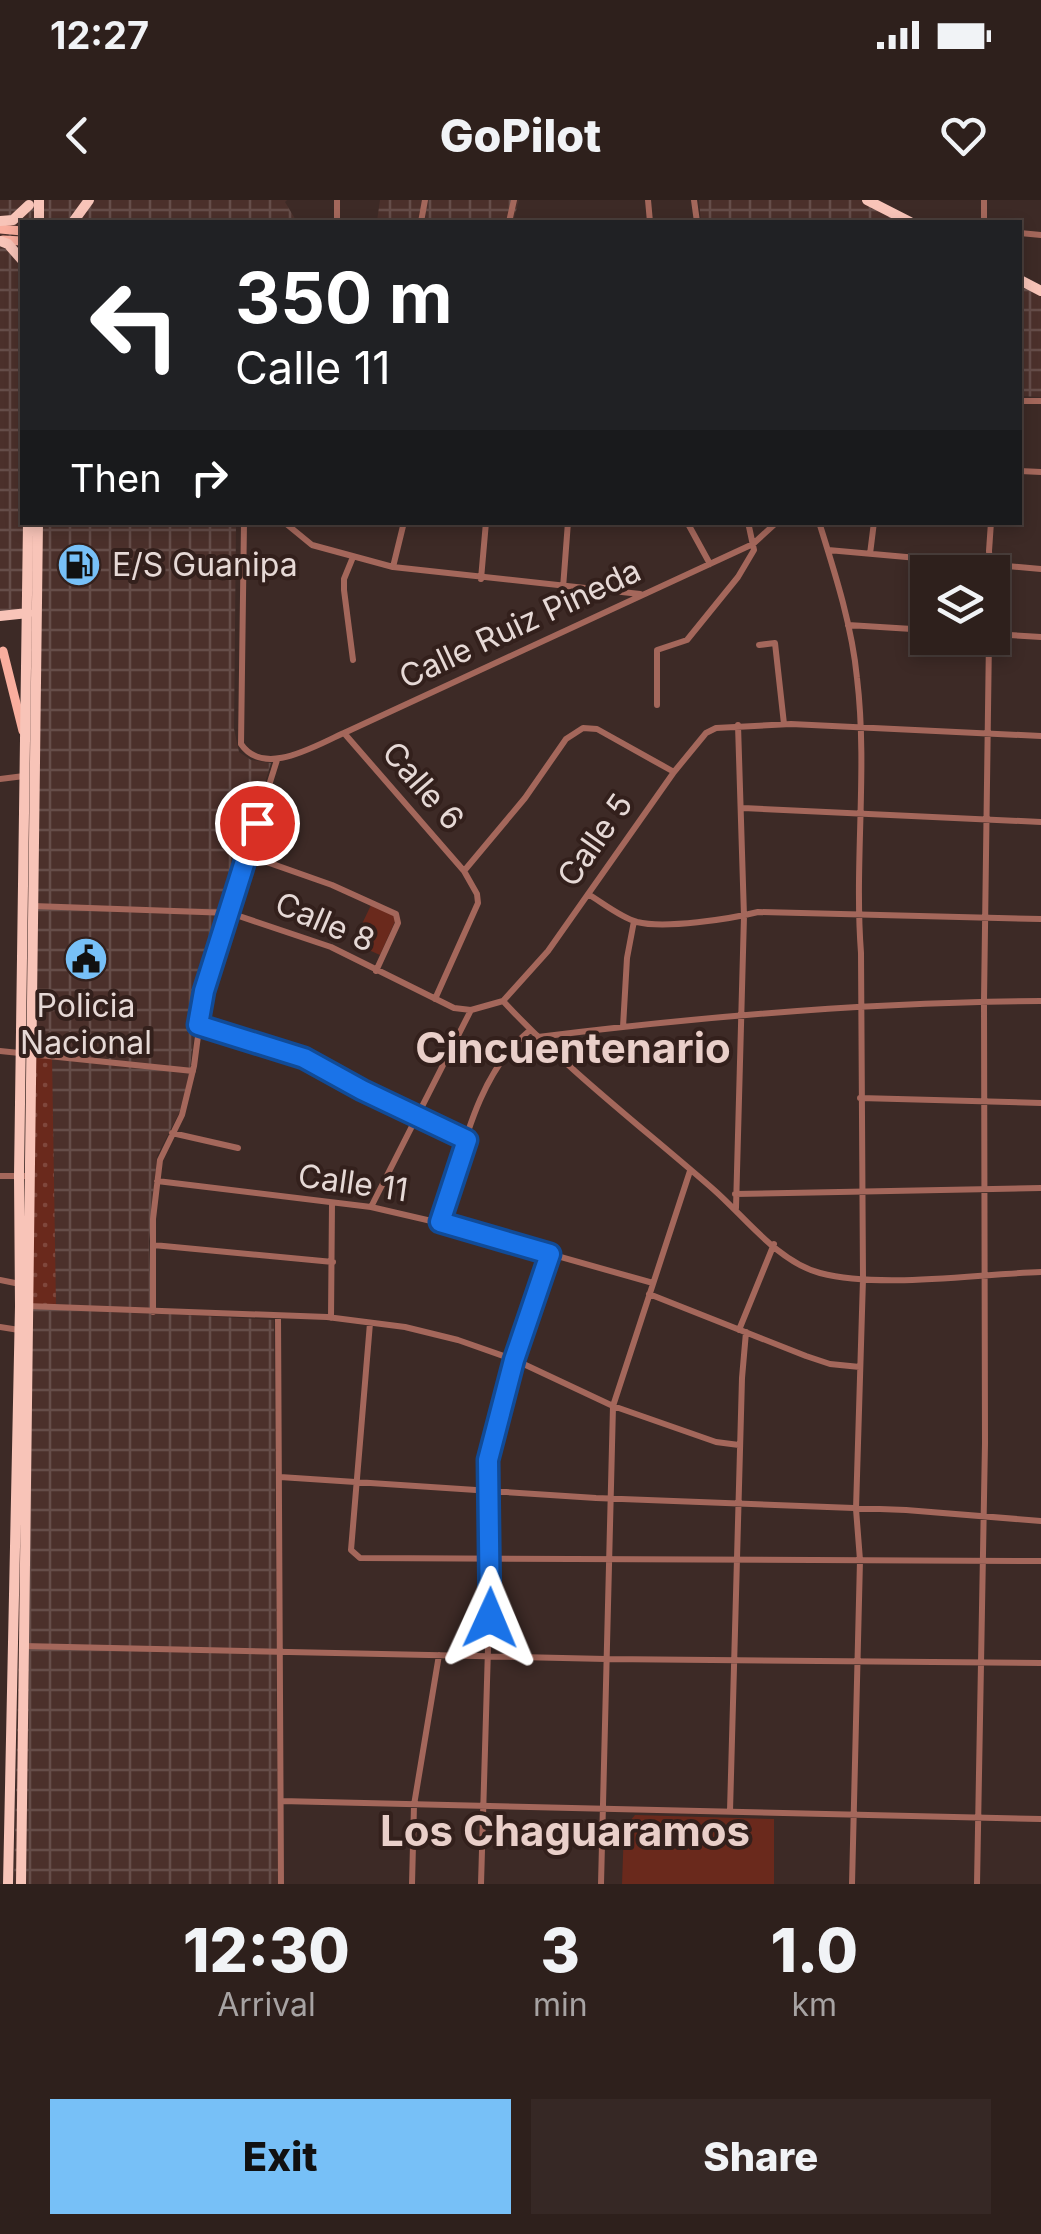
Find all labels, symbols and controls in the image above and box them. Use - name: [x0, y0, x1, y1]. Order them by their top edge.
- text: 12:27: [50, 12, 149, 58]
- icon: back: [50, 108, 105, 163]
- text: GoPilot: [440, 108, 601, 163]
- icon: heart: [936, 108, 991, 163]
- text: 350 m: [235, 255, 453, 340]
- icon: left: [70, 260, 200, 390]
- text: Calle 11: [235, 340, 390, 395]
- icon: right: [182, 450, 237, 505]
- text: Then: [70, 455, 162, 501]
- fuel station icon: E/S Guanipa: [56, 542, 102, 588]
- place label: E/S Guanipa: [112, 545, 298, 584]
- street label: Calle Ruiz Pineda: [393, 551, 647, 697]
- map controls: [910, 555, 1010, 655]
- button: layers: [910, 555, 1010, 655]
- street label: Calle 6: [374, 734, 472, 838]
- pin: [215, 781, 300, 866]
- street label: Calle 5: [549, 786, 640, 893]
- icon: arrive: [230, 796, 285, 851]
- street label: Calle 8: [270, 883, 381, 960]
- public building icon: Policia Nacional: [63, 936, 109, 982]
- place label: Policia Nacional: [20, 986, 152, 1062]
- district label: Cincuentenario: [415, 1022, 731, 1073]
- street label: Calle 11: [296, 1156, 411, 1210]
- position arrow: [438, 1566, 542, 1670]
- district label: Los Chaguaramos: [380, 1805, 750, 1856]
- text: 12:30: [183, 1914, 350, 1986]
- text: 3: [541, 1914, 580, 1986]
- text: 1.0: [771, 1914, 858, 1986]
- text: Arrival: [217, 1985, 316, 2024]
- text: min: [533, 1985, 588, 2024]
- text: km: [791, 1985, 837, 2024]
- button: Exit: [50, 2099, 511, 2214]
- button: Share: [531, 2099, 991, 2214]

